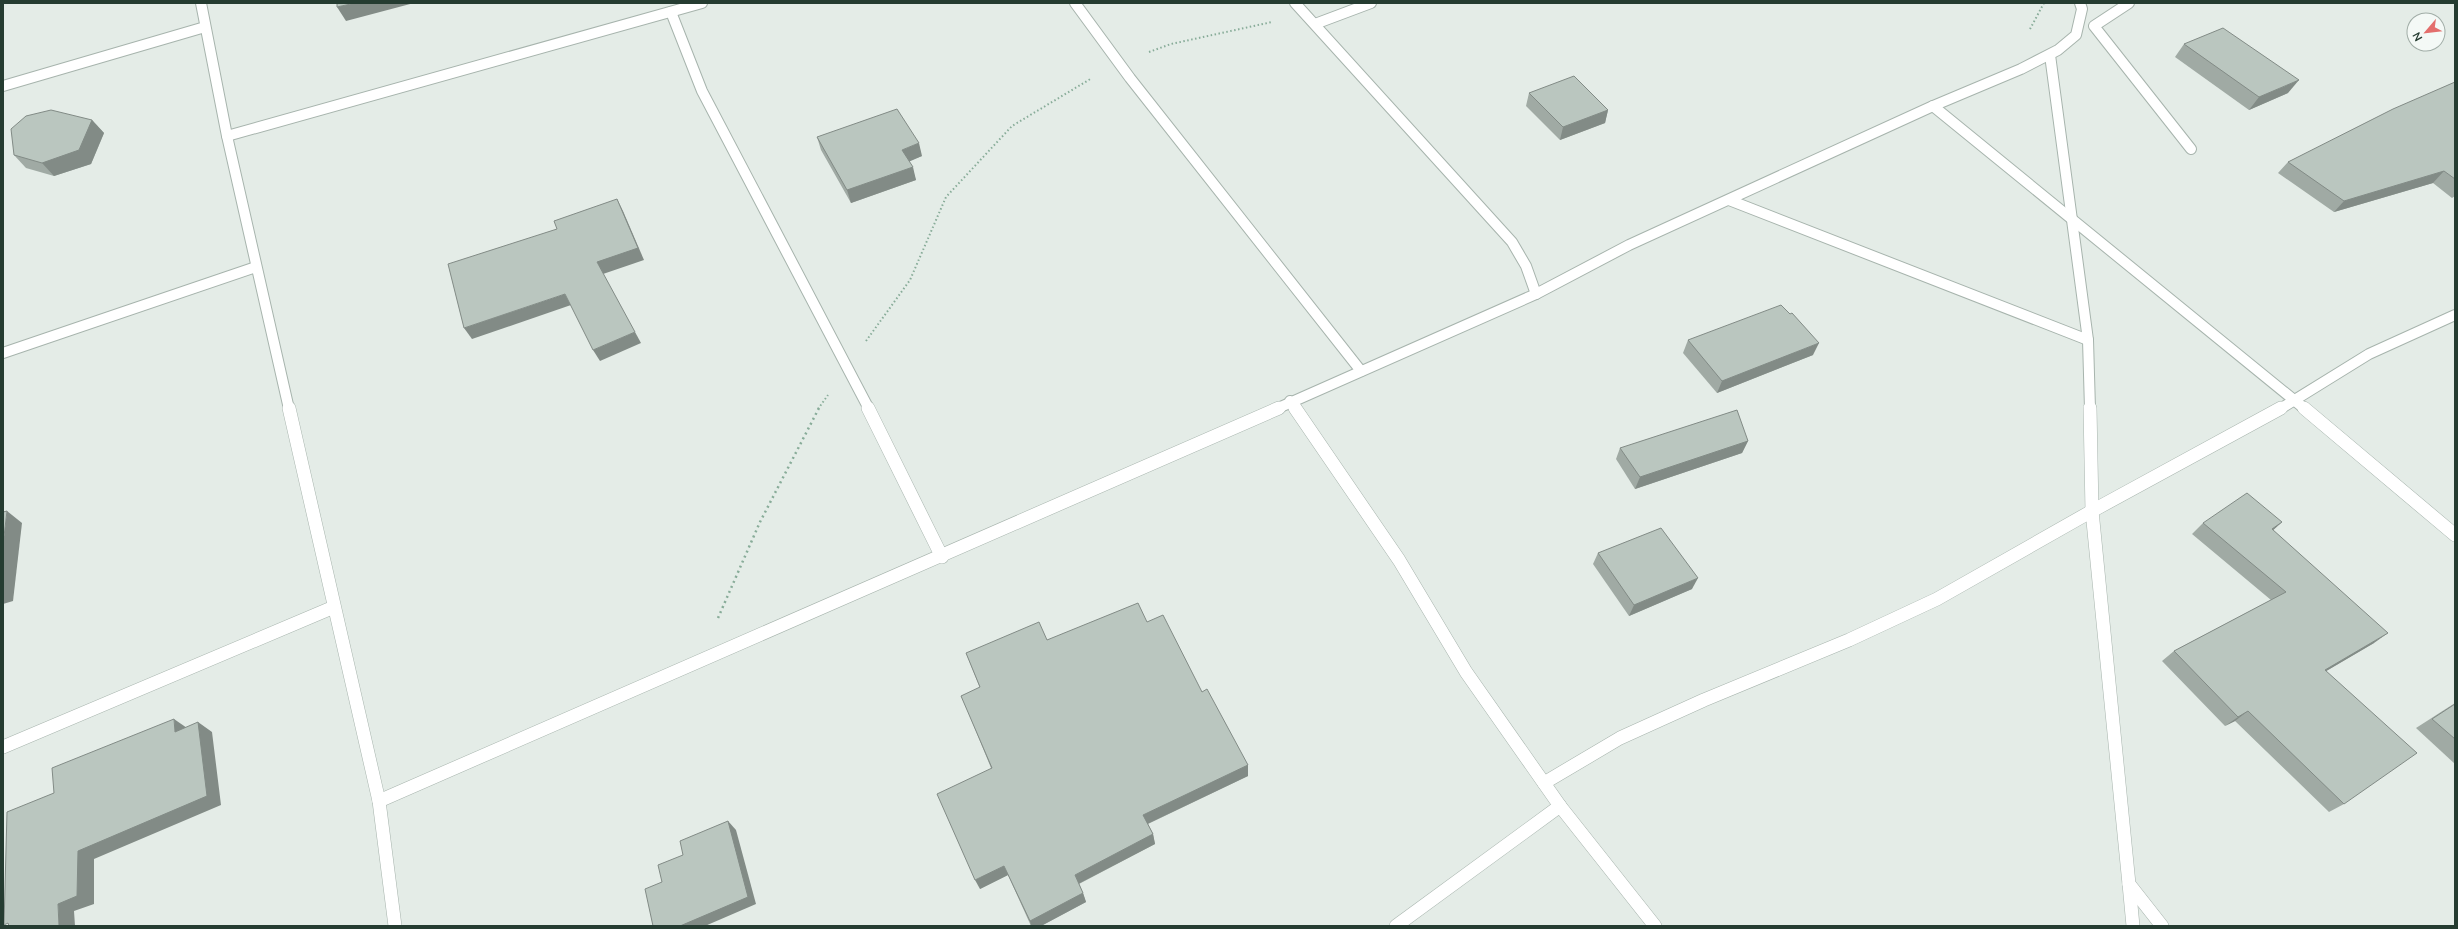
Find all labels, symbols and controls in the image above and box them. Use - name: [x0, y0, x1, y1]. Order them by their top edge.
- north arrow: [2406, 12, 2446, 52]
- text: N: [2409, 29, 2426, 44]

